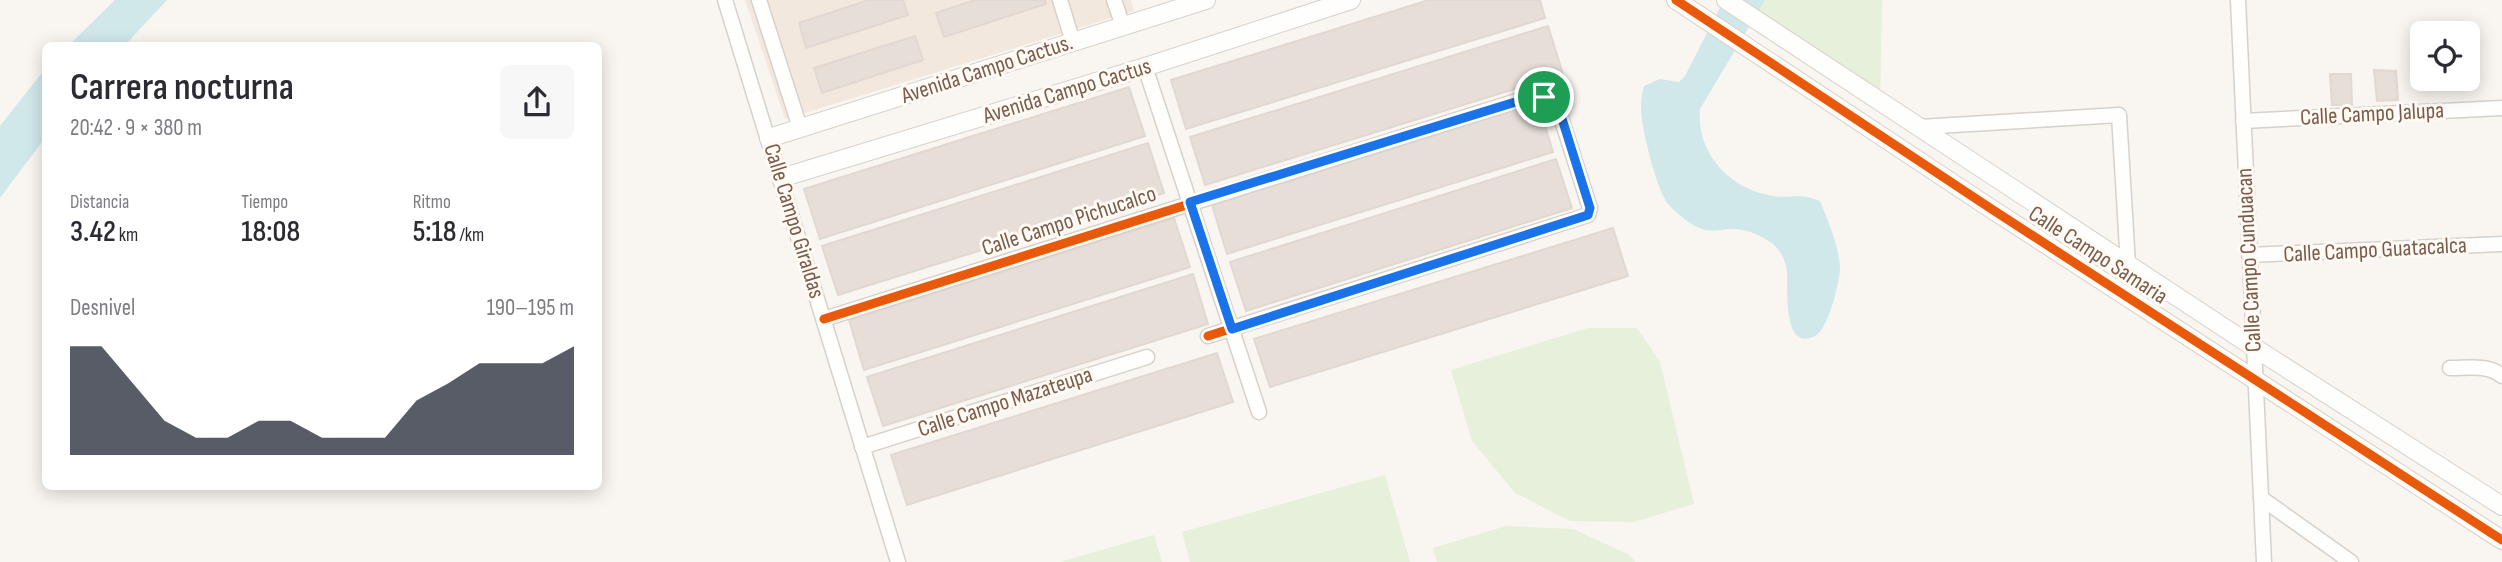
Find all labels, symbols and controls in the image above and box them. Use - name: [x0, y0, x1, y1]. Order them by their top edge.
- map controls: [2410, 21, 2480, 91]
- button: locate: [2410, 21, 2480, 91]
- street label: Avenida Campo Cactus.: [898, 28, 1076, 110]
- street label: Avenida Campo Cactus: [980, 52, 1154, 130]
- text: Carrera nocturna: [70, 65, 294, 110]
- button: share: [500, 65, 574, 139]
- pin: [1514, 67, 1574, 127]
- icon: arrive: [1525, 78, 1563, 116]
- street label: Calle Campo Jalupa: [2299, 96, 2445, 132]
- text: 20:42 · 9 × 380 m: [70, 114, 202, 142]
- street label: Calle Campo Giraldas: [757, 140, 831, 302]
- street label: Calle Campo Cunduacan: [2230, 167, 2268, 353]
- street label: Calle Campo Pichucalco: [978, 180, 1160, 262]
- text: Distancia: [70, 191, 129, 214]
- text: Tiempo: [241, 191, 288, 214]
- text: Ritmo: [413, 191, 451, 214]
- street label: Calle Campo Samaria: [2023, 200, 2173, 310]
- text: 3.42: [70, 214, 116, 250]
- text: 18:08: [241, 214, 300, 250]
- text: 5:18: [413, 214, 457, 250]
- text: km: [116, 224, 138, 247]
- text: /km: [457, 224, 484, 247]
- street label: Calle Campo Guatacalca: [2283, 231, 2467, 269]
- text: Desnivel: [70, 294, 135, 322]
- text: 190–195 m: [487, 294, 574, 322]
- street label: Calle Campo Mazateupa: [914, 361, 1096, 443]

